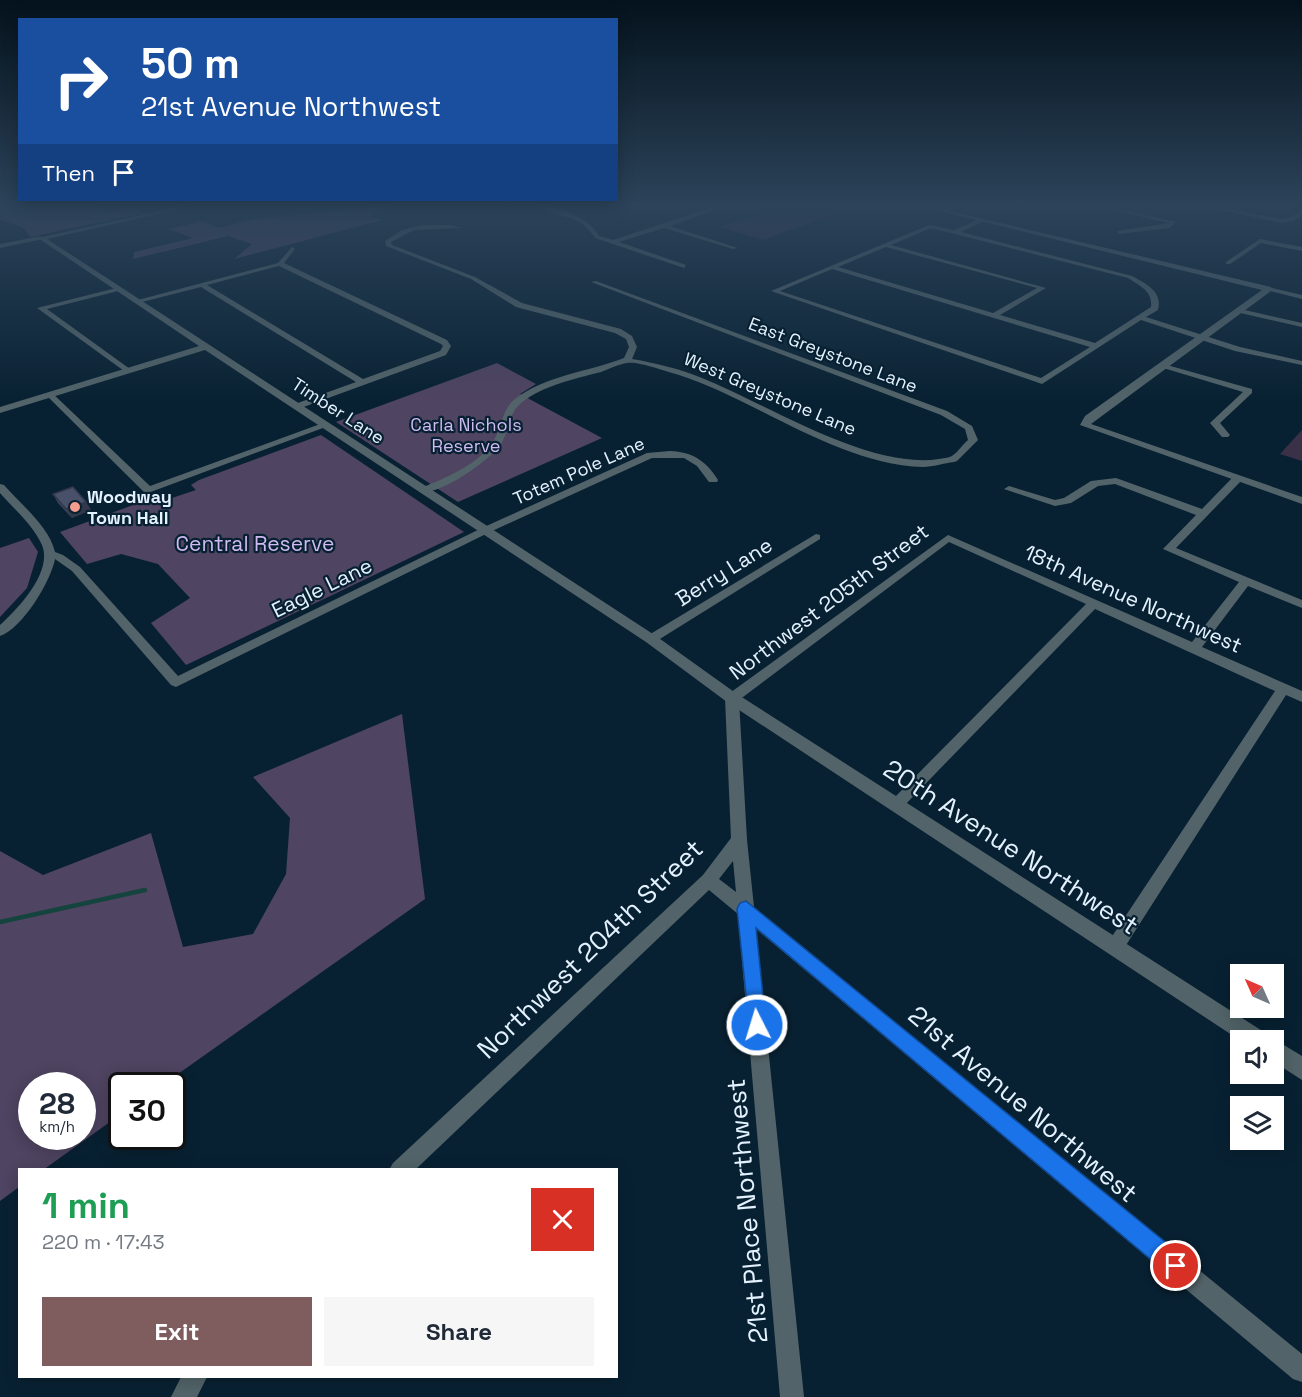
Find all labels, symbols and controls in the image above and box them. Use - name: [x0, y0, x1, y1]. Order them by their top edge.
- text: 50 m: [141, 37, 240, 90]
- icon: right: [42, 42, 120, 120]
- text: 21st Avenue Northwest: [141, 89, 441, 124]
- icon: arrive: [107, 156, 140, 189]
- text: Then: [42, 159, 95, 187]
- street label: East Greystone Lane: [745, 312, 921, 397]
- street label: West Greystone Lane: [681, 347, 860, 440]
- street label: Timber Lane: [288, 372, 389, 449]
- park label: Carla Nichols Reserve: [410, 413, 522, 457]
- street label: Totem Pole Lane: [509, 431, 648, 510]
- place label: Woodway Town Hall: [87, 485, 172, 529]
- marker: Woodway Town Hall: [68, 500, 82, 514]
- street label: Northwest 205th Street: [724, 518, 934, 686]
- park label: Central Reserve: [176, 530, 334, 557]
- street label: Berry Lane: [670, 531, 777, 612]
- street label: 18th Avenue Northwest: [1020, 538, 1246, 659]
- street label: Eagle Lane: [267, 552, 377, 624]
- street label: 20th Avenue Northwest: [877, 752, 1145, 942]
- street label: Northwest 204th Street: [470, 832, 710, 1066]
- north arrow: [1230, 964, 1284, 1018]
- map controls: [1230, 964, 1284, 1150]
- position arrow: [725, 993, 789, 1057]
- street label: 21st Avenue Northwest: [901, 998, 1145, 1210]
- button: sound: [1230, 1030, 1284, 1084]
- speed limit sign: 30: [108, 1072, 186, 1150]
- street label: 21st Place Northwest: [719, 1077, 775, 1345]
- text: 28: [39, 1084, 75, 1123]
- button: layers: [1230, 1096, 1284, 1150]
- text: km/h: [39, 1117, 75, 1136]
- text: 1 min: [42, 1183, 130, 1229]
- button: close: [531, 1188, 594, 1251]
- text: 220 m · 17:43: [42, 1229, 165, 1255]
- pin: [1150, 1240, 1201, 1291]
- icon: arrive: [1159, 1249, 1192, 1282]
- button: Exit: [42, 1297, 312, 1366]
- button: Share: [324, 1297, 594, 1366]

